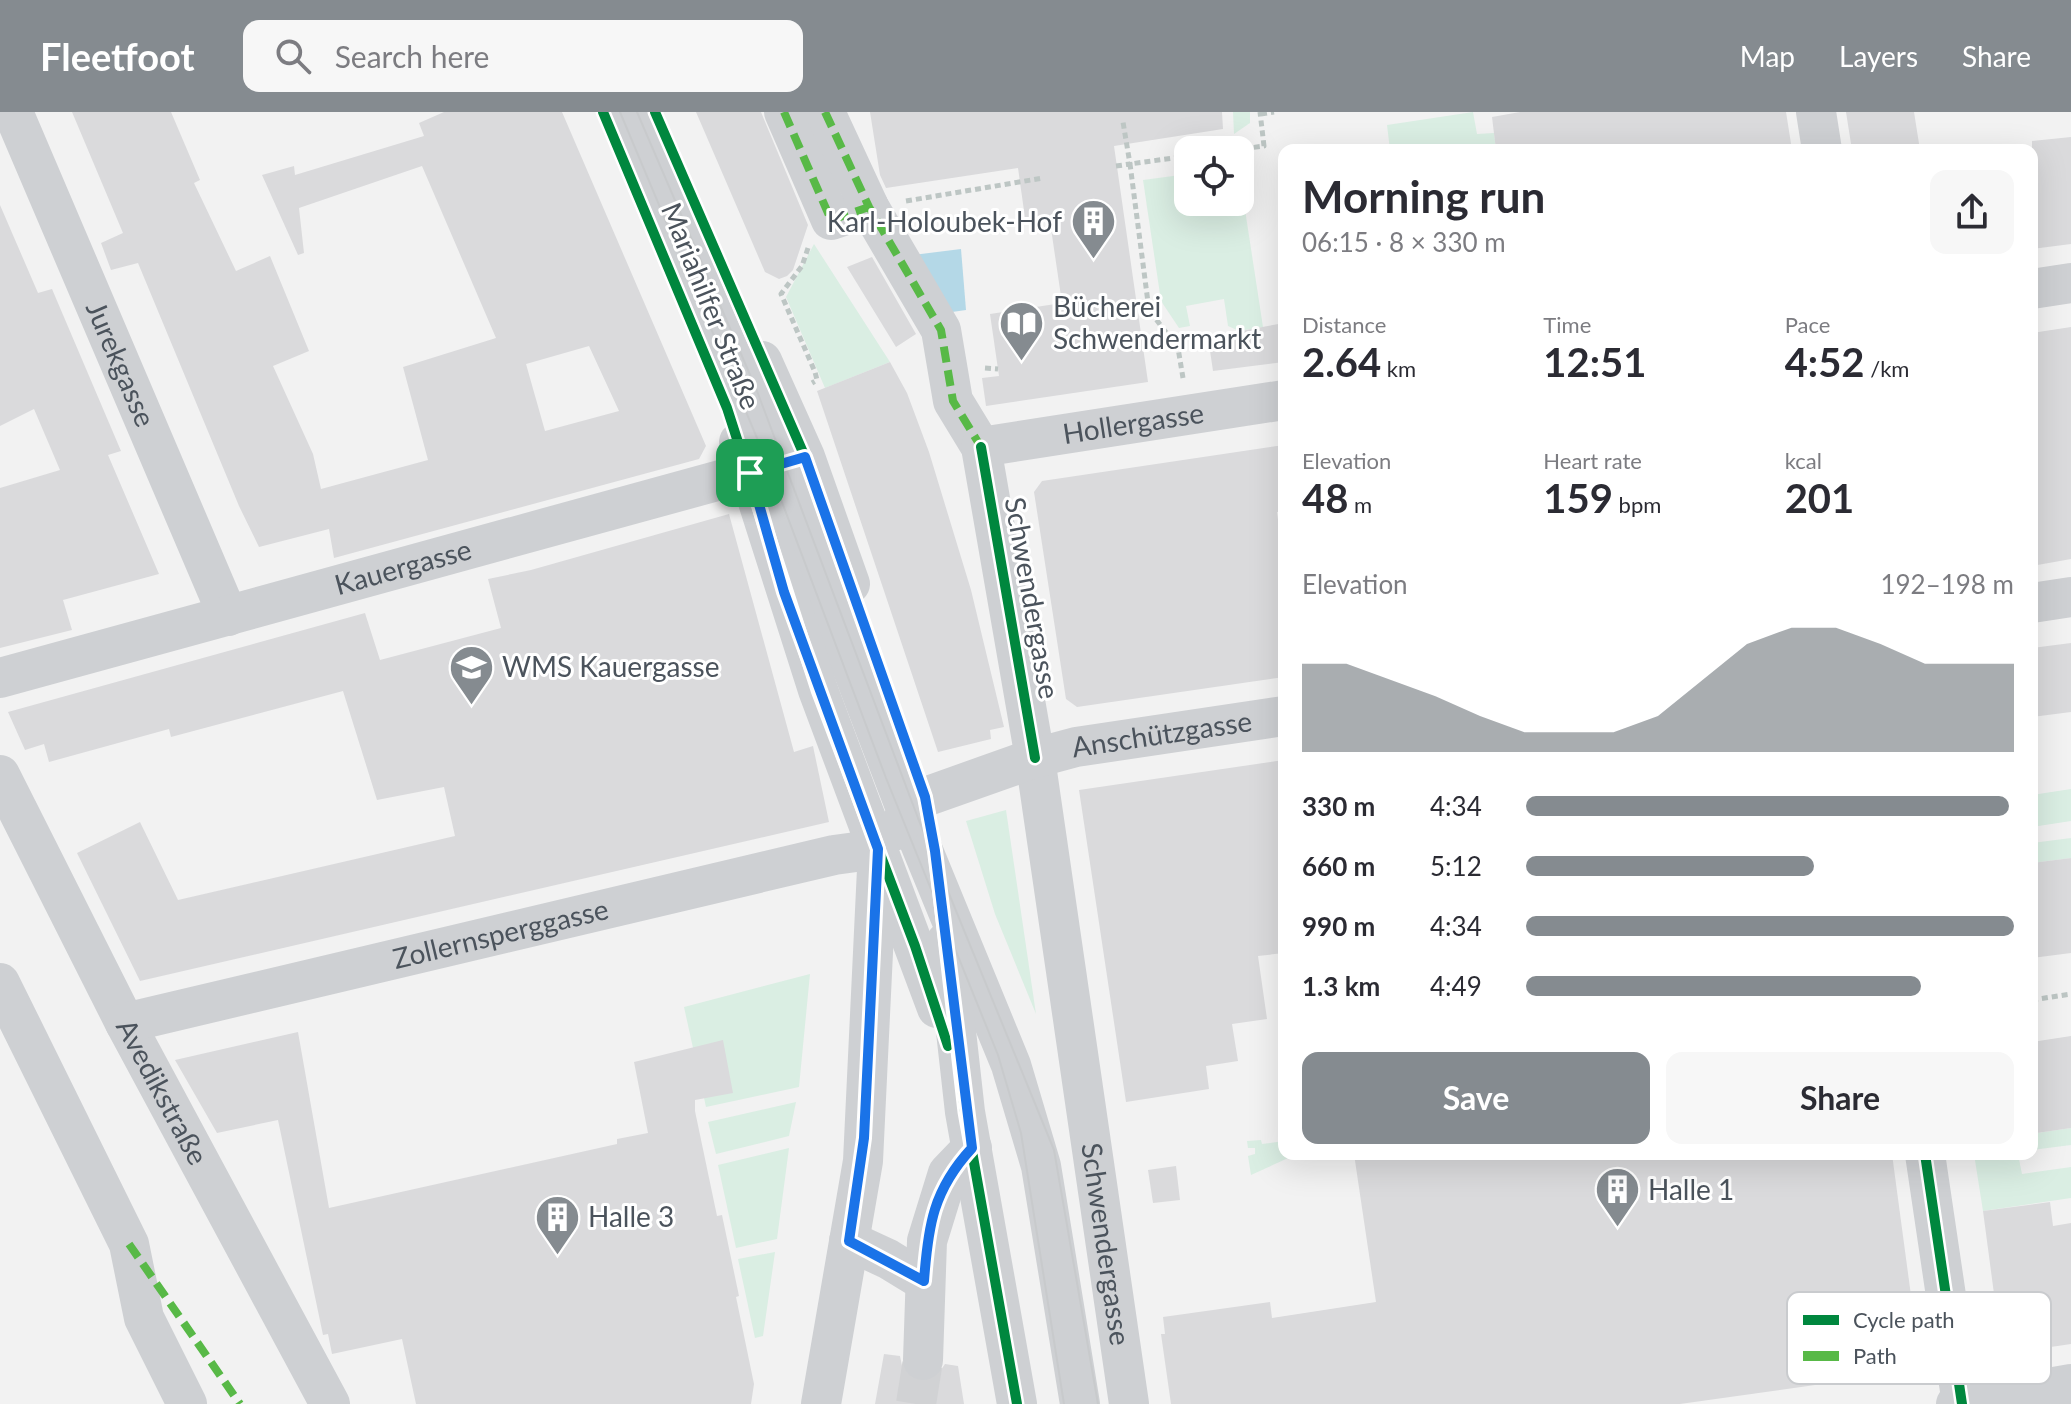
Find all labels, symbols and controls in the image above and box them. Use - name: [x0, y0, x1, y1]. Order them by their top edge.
- search box: [243, 20, 803, 92]
- text: Fleetfoot: [40, 33, 195, 79]
- icon: search: [271, 34, 315, 78]
- text: Search here: [335, 38, 489, 74]
- text: Map: [1740, 39, 1795, 73]
- text: Layers: [1839, 39, 1918, 73]
- text: Share: [1962, 39, 2031, 73]
- map controls: [1174, 136, 1254, 216]
- button: locate: [1174, 136, 1254, 216]
- text: Morning run: [1302, 170, 1545, 222]
- button: share: [1930, 170, 2014, 254]
- street label: Mariahilfer Straße: [655, 197, 769, 414]
- building icon: Karl-Holoubek-Hof: [1069, 198, 1117, 261]
- place label: Karl-Holoubek-Hof: [827, 204, 1062, 238]
- text: 06:15 · 8 × 330 m: [1302, 226, 1506, 258]
- place label: Bücherei Schwendermarkt: [1053, 289, 1261, 355]
- street label: Jurekgasse: [80, 296, 163, 432]
- library icon: Bücherei Schwendermarkt: [998, 299, 1046, 362]
- text: Distance: [1302, 311, 1386, 338]
- text: Time: [1543, 311, 1591, 338]
- text: Pace: [1785, 311, 1830, 338]
- text: 2.64: [1302, 338, 1381, 386]
- text: 12:51: [1543, 338, 1646, 386]
- text: 4:52: [1785, 338, 1865, 386]
- text: km: [1381, 355, 1416, 382]
- text: /km: [1865, 355, 1909, 382]
- street label: Hollergasse: [1060, 395, 1206, 450]
- pin: [716, 439, 784, 507]
- text: Elevation: [1302, 447, 1391, 474]
- text: Heart rate: [1543, 447, 1642, 474]
- text: kcal: [1785, 447, 1822, 474]
- icon: arrive: [728, 451, 772, 495]
- text: 48: [1302, 474, 1348, 522]
- text: 159: [1543, 474, 1613, 522]
- text: 201: [1785, 474, 1854, 522]
- text: m: [1348, 491, 1372, 518]
- text: bpm: [1613, 491, 1661, 518]
- street label: Schwendergasse: [999, 494, 1067, 701]
- street label: Kauergasse: [331, 531, 475, 601]
- text: Elevation: [1302, 568, 1408, 600]
- text: 192–198 m: [1880, 568, 2014, 600]
- school or university icon: WMS Kauergasse: [447, 643, 495, 706]
- place label: WMS Kauergasse: [502, 649, 720, 683]
- street label: Anschützgasse: [1069, 703, 1254, 763]
- text: 330 m: [1302, 790, 1375, 822]
- text: 4:34: [1430, 790, 1482, 822]
- text: 660 m: [1302, 850, 1375, 882]
- text: 5:12: [1430, 850, 1482, 882]
- street label: Zollernsperggasse: [389, 891, 612, 975]
- text: 990 m: [1302, 910, 1375, 942]
- text: 4:34: [1430, 910, 1482, 942]
- text: 1.3 km: [1302, 970, 1380, 1002]
- text: 4:49: [1430, 970, 1482, 1002]
- street label: Avedikstraße: [110, 1013, 216, 1170]
- button: Save: [1302, 1052, 1650, 1144]
- button: Share: [1666, 1052, 2014, 1144]
- street label: Schwendergasse: [1075, 1141, 1138, 1347]
- building icon: Halle 1: [1593, 1166, 1641, 1229]
- place label: Halle 1: [1648, 1172, 1734, 1206]
- building icon: Halle 3: [533, 1193, 581, 1256]
- place label: Halle 3: [588, 1199, 674, 1233]
- legend: [1787, 1292, 2051, 1384]
- text: Cycle path: [1853, 1306, 1955, 1333]
- text: Path: [1853, 1342, 1897, 1369]

